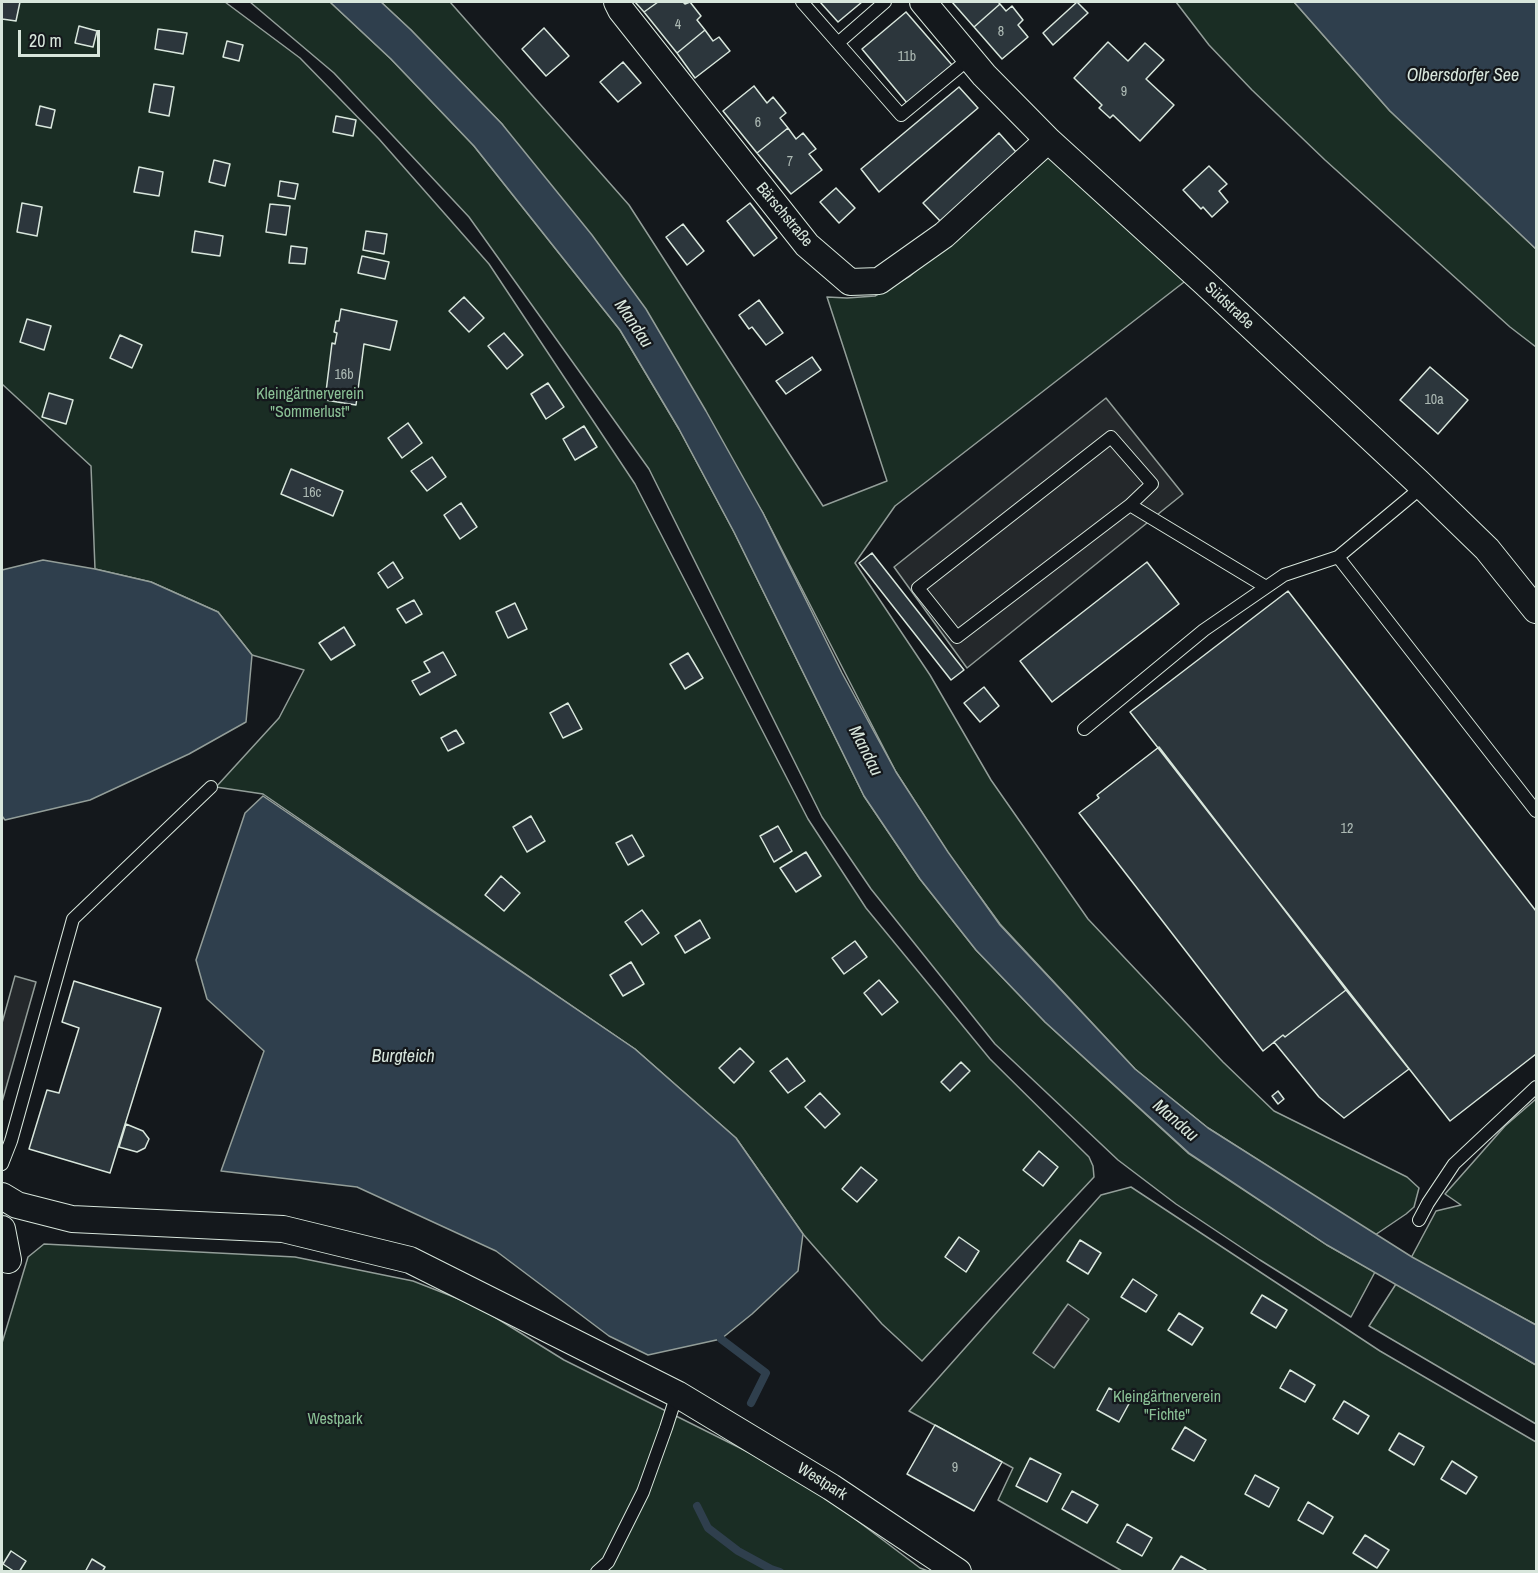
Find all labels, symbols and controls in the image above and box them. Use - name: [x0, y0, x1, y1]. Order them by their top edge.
- house number: 4: [675, 17, 681, 33]
- scale bar: [21, 18, 104, 56]
- house number: 8: [998, 24, 1004, 40]
- text: 20 m: [29, 28, 62, 53]
- house number: 11b: [898, 49, 916, 65]
- water label: Olbersdorfer See: [1407, 65, 1519, 87]
- house number: 9: [1121, 84, 1127, 100]
- house number: 6: [755, 115, 761, 131]
- house number: 7: [787, 154, 793, 170]
- street label: Bärschstraße: [752, 179, 816, 251]
- street label: Südstraße: [1200, 278, 1258, 334]
- water label: Mandau: [609, 296, 657, 352]
- house number: 16b: [334, 367, 354, 383]
- park label: Kleingärtnerverein "Sommerlust": [256, 385, 364, 423]
- house number: 10a: [1424, 392, 1444, 408]
- house number: 16c: [303, 485, 321, 501]
- water label: Mandau: [843, 722, 887, 780]
- house number: 12: [1341, 821, 1353, 837]
- water label: Burgteich: [371, 1046, 435, 1068]
- water label: Mandau: [1148, 1095, 1202, 1147]
- park label: Kleingärtnerverein "Fichte": [1113, 1388, 1221, 1426]
- park label: Westpark: [307, 1410, 363, 1430]
- street label: Westpark: [794, 1459, 850, 1505]
- house number: 9: [952, 1460, 958, 1476]

